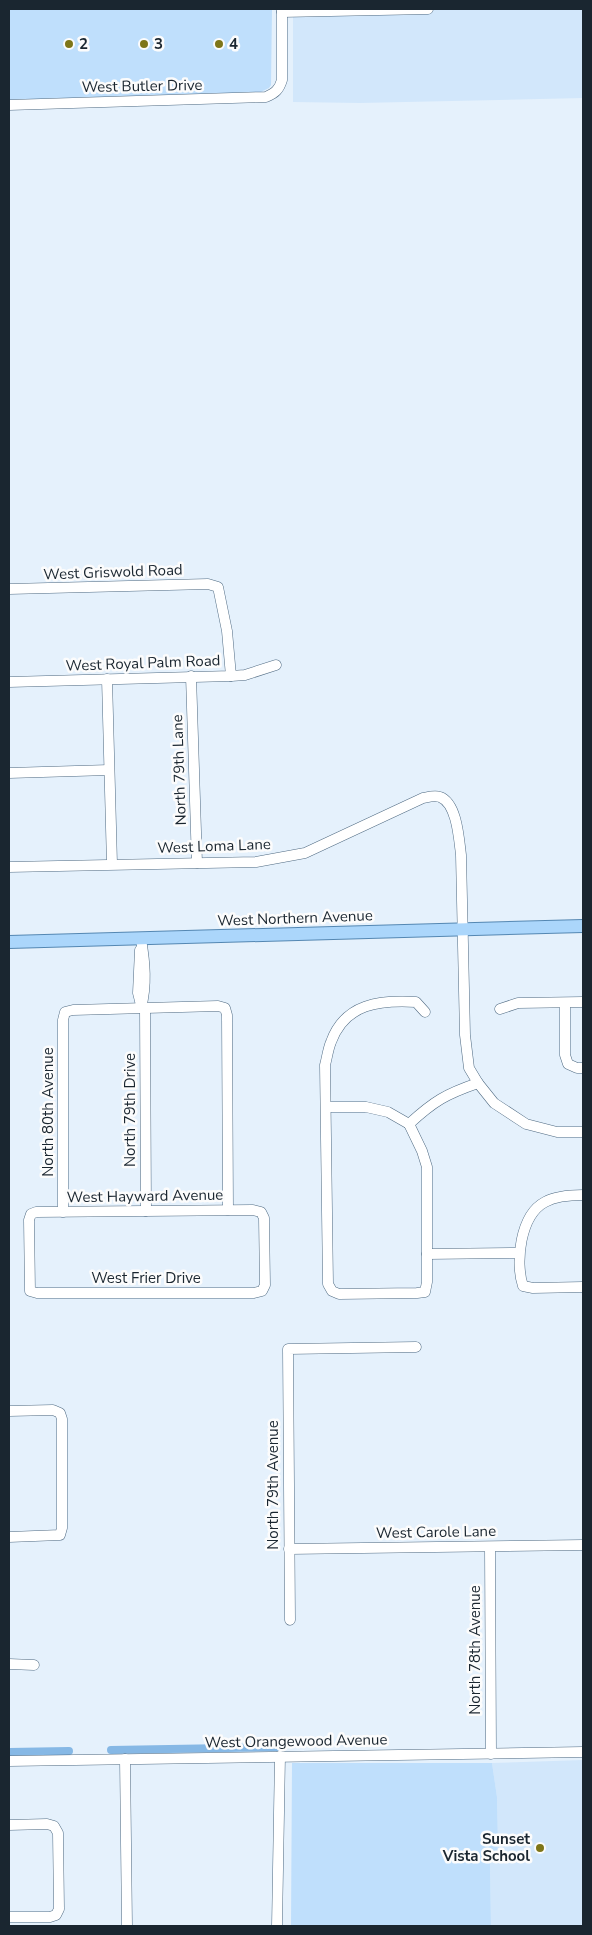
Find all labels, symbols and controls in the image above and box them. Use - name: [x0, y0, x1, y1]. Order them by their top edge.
- place label: 2: [79, 34, 88, 54]
- place label: 3: [154, 34, 163, 54]
- place label: 4: [229, 34, 238, 54]
- marker: 2: [63, 38, 75, 50]
- marker: 3: [138, 38, 150, 50]
- marker: 4: [213, 38, 225, 50]
- street label: West Butler Drive: [81, 75, 203, 97]
- street label: West Griswold Road: [43, 560, 183, 584]
- street label: West Royal Palm Road: [65, 650, 221, 676]
- street label: North 79th Lane: [167, 714, 191, 826]
- street label: West Loma Lane: [157, 834, 271, 858]
- street label: West Northern Avenue: [217, 905, 373, 931]
- street label: North 80th Avenue: [38, 1047, 58, 1177]
- street label: North 79th Drive: [120, 1053, 140, 1167]
- street label: West Hayward Avenue: [67, 1185, 223, 1207]
- street label: West Frier Drive: [91, 1268, 201, 1288]
- street label: North 79th Avenue: [263, 1420, 283, 1550]
- street label: West Carole Lane: [376, 1521, 496, 1543]
- street label: North 78th Avenue: [465, 1585, 485, 1715]
- street label: West Orangewood Avenue: [205, 1729, 387, 1753]
- place label: Sunset Vista School: [442, 1829, 530, 1866]
- marker: Sunset Vista School: [534, 1842, 546, 1854]

